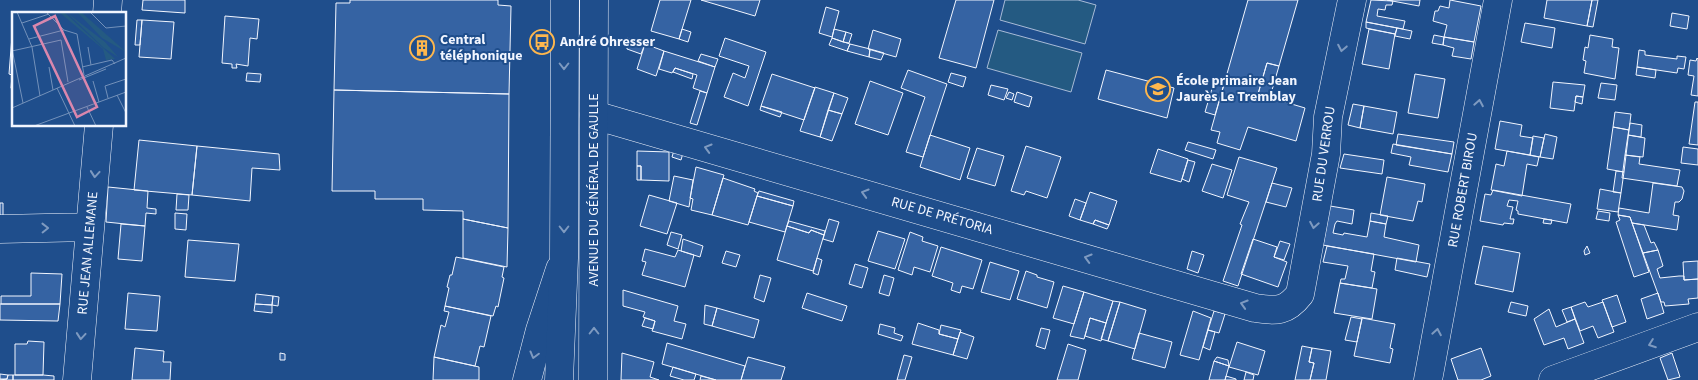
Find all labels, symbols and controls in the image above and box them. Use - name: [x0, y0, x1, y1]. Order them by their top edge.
- inset map: [12, 12, 126, 126]
- bus stop icon: André Ohresser: [529, 29, 555, 55]
- place label: Central téléphonique: [440, 30, 523, 66]
- place label: André Ohresser: [559, 32, 655, 52]
- building icon: Central téléphonique: [409, 35, 435, 61]
- one-way arrow: [1337, 43, 1348, 52]
- one-way arrow: [559, 62, 569, 70]
- place label: École primaire Jean Jaurès Le Tremblay: [1176, 71, 1297, 107]
- school or university icon: École primaire Jean Jaurès Le Tremblay: [1145, 76, 1171, 102]
- street label: AVENUE DU GÉNÉRAL DE GAULLE: [584, 93, 604, 287]
- one-way arrow: [1473, 99, 1484, 108]
- street label: RUE DU VERROU: [1307, 105, 1341, 203]
- street label: RUE ROBERT BIROU: [1443, 131, 1483, 249]
- one-way arrow: [705, 143, 713, 153]
- one-way arrow: [89, 170, 100, 178]
- one-way arrow: [861, 189, 869, 199]
- street label: RUE JEAN ALLEMANE: [73, 191, 103, 315]
- street label: RUE DE PRÉTORIA: [889, 192, 996, 240]
- one-way arrow: [1309, 221, 1319, 229]
- one-way arrow: [42, 223, 49, 233]
- one-way arrow: [559, 225, 569, 233]
- one-way arrow: [1084, 254, 1092, 264]
- one-way arrow: [1240, 300, 1248, 310]
- one-way arrow: [589, 327, 599, 335]
- one-way arrow: [1431, 328, 1441, 336]
- one-way arrow: [76, 332, 87, 340]
- one-way arrow: [1648, 338, 1657, 348]
- one-way arrow: [529, 350, 540, 359]

